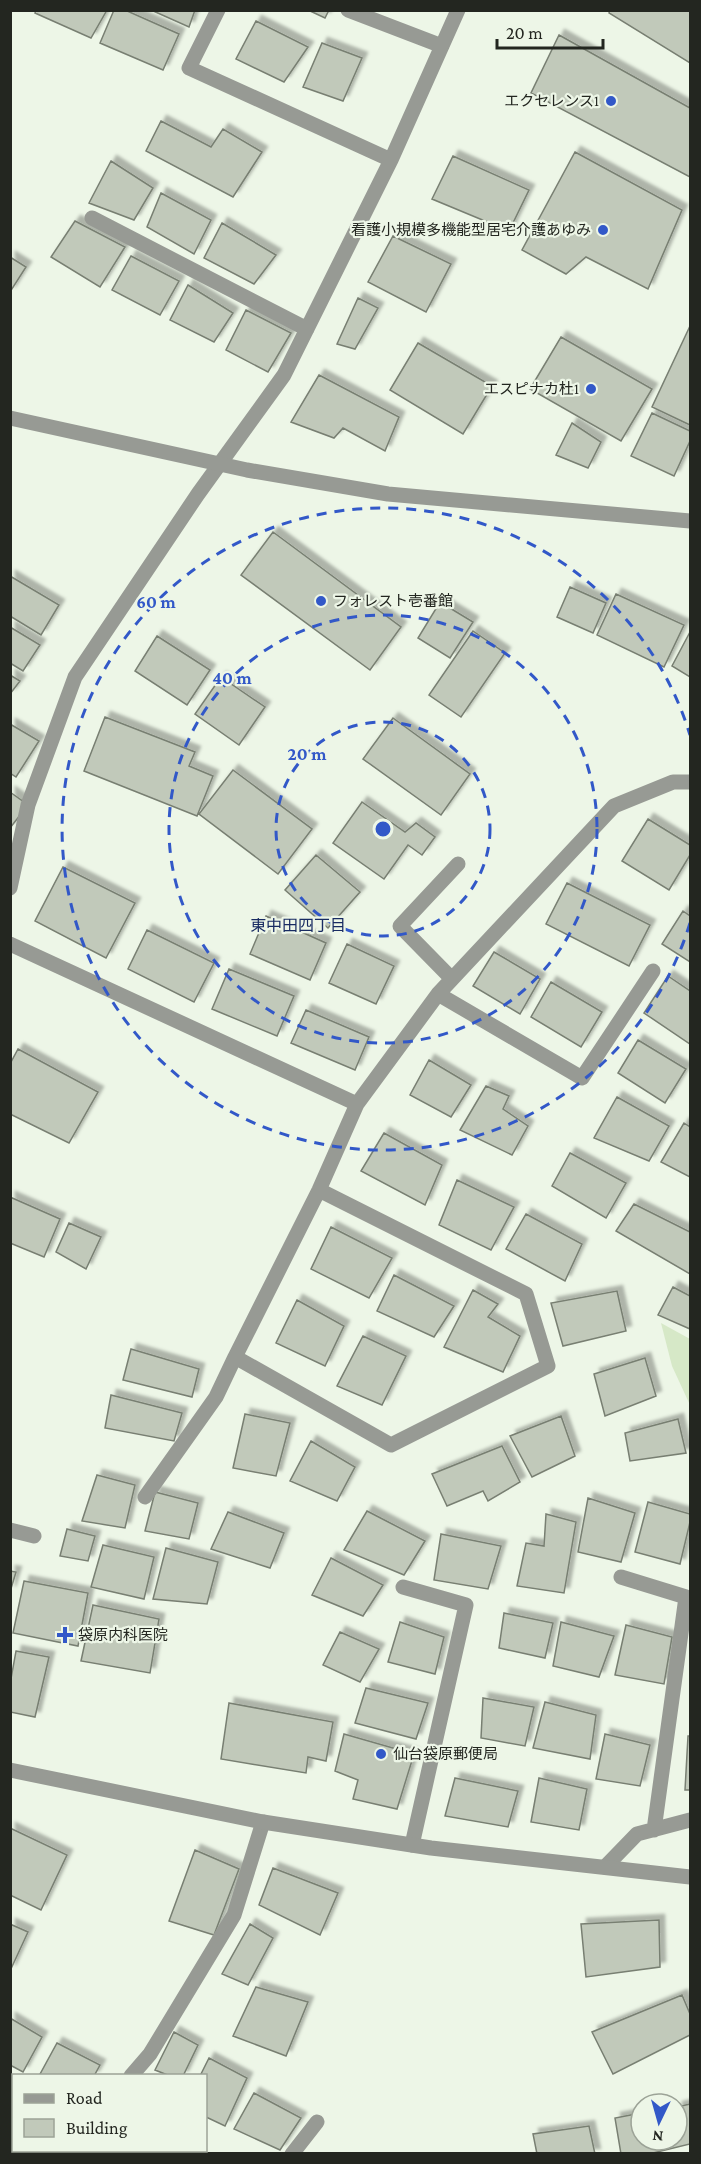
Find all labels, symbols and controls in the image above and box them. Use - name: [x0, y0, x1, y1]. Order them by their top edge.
- scale bar: [497, 12, 604, 50]
- text: 20 m: [506, 23, 543, 43]
- place label: エクセレンス1: [504, 93, 599, 109]
- marker: エクセレンス1: [604, 94, 618, 108]
- place label: 看護小規模多機能型居宅介護あゆみ: [351, 221, 591, 238]
- marker: 看護小規模多機能型居宅介護あゆみ: [596, 223, 610, 237]
- place label: エスピナカ杜1: [484, 381, 579, 397]
- marker: エスピナカ杜1: [584, 382, 598, 396]
- text: 60 m: [136, 592, 176, 612]
- place label: フォレスト壱番館: [333, 593, 453, 609]
- marker: フォレスト壱番館: [314, 594, 328, 608]
- text: 40 m: [212, 668, 252, 688]
- text: 20 m: [288, 744, 327, 764]
- centre of rings: [373, 819, 393, 839]
- district label: 東中田四丁目: [250, 917, 346, 934]
- marker: 袋原内科医院: [56, 1626, 74, 1644]
- place label: 袋原内科医院: [78, 1626, 168, 1643]
- place label: 仙台袋原郵便局: [393, 1745, 498, 1762]
- marker: 仙台袋原郵便局: [374, 1747, 388, 1761]
- legend: [12, 2074, 207, 2152]
- text: Road: [66, 2088, 103, 2108]
- north arrow: [629, 2092, 689, 2152]
- text: Building: [66, 2118, 128, 2138]
- text: N: [651, 2127, 664, 2145]

